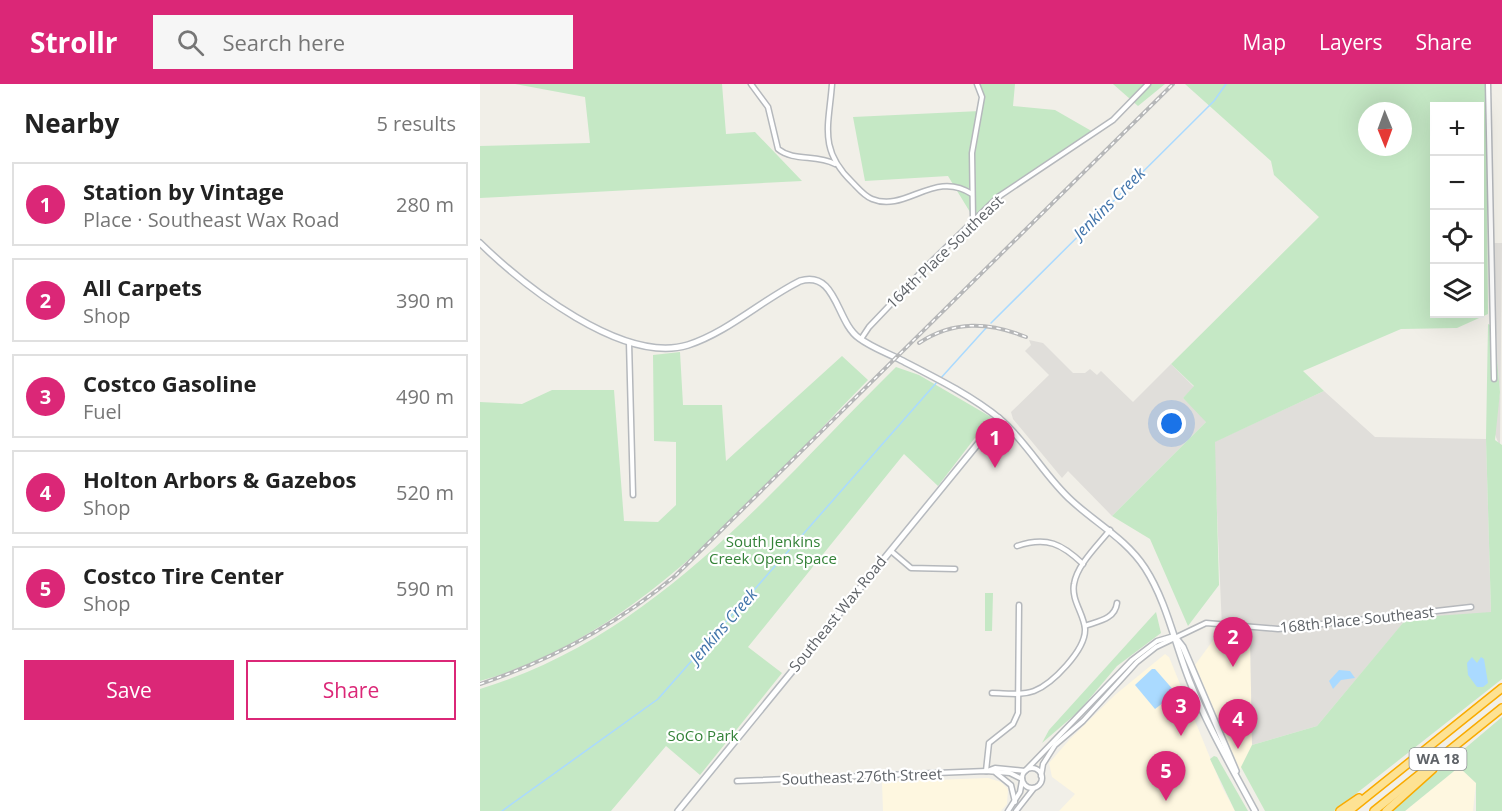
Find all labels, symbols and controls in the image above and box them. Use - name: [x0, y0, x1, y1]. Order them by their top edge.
- search box: [153, 15, 573, 69]
- text: Strollr: [30, 23, 117, 61]
- icon: search: [174, 26, 207, 59]
- text: Search here: [222, 27, 345, 57]
- text: Map: [1243, 28, 1286, 56]
- text: Layers: [1319, 28, 1383, 56]
- text: Share: [1416, 28, 1472, 56]
- north arrow: [1358, 102, 1412, 156]
- map controls: [1430, 102, 1484, 318]
- button: +: [1430, 102, 1484, 156]
- text: Nearby: [24, 105, 119, 141]
- text: 5 results: [376, 110, 456, 137]
- button: −: [1430, 156, 1484, 210]
- water label: Jenkins Creek: [1066, 161, 1151, 246]
- text: Station by Vintage: [83, 176, 284, 206]
- street label: 164th Place Southeast: [882, 190, 1007, 312]
- text: 1: [40, 191, 51, 218]
- text: 280 m: [396, 191, 454, 218]
- text: Place · Southeast Wax Road: [83, 206, 339, 233]
- button: locate: [1430, 210, 1484, 264]
- button: layers: [1430, 264, 1484, 318]
- text: All Carpets: [83, 272, 202, 302]
- text: 2: [40, 287, 51, 314]
- text: 390 m: [396, 287, 454, 314]
- text: Shop: [83, 302, 131, 329]
- text: Costco Gasoline: [83, 368, 256, 398]
- text: 3: [40, 383, 51, 410]
- text: 490 m: [396, 383, 454, 410]
- text: Fuel: [83, 398, 122, 425]
- your location: [1157, 409, 1186, 438]
- pin: 1: [976, 418, 1014, 468]
- text: Holton Arbors & Gazebos: [83, 464, 357, 494]
- text: 4: [40, 479, 51, 506]
- text: 520 m: [396, 479, 454, 506]
- text: Shop: [83, 494, 131, 521]
- park label: South Jenkins Creek Open Space: [709, 531, 837, 568]
- street label: Southeast Wax Road: [784, 551, 890, 676]
- text: Costco Tire Center: [83, 560, 284, 590]
- text: 5: [40, 575, 51, 602]
- text: 590 m: [396, 575, 454, 602]
- water label: Jenkins Creek: [682, 583, 763, 671]
- text: Shop: [83, 590, 131, 617]
- street label: 168th Place Southeast: [1279, 601, 1435, 637]
- pin: 2: [1214, 618, 1252, 667]
- button: Save: [24, 660, 234, 720]
- button: Share: [246, 660, 456, 720]
- pin: 3: [1162, 686, 1200, 736]
- pin: 4: [1218, 700, 1257, 749]
- park label: SoCo Park: [668, 725, 739, 745]
- road number: WA 18: [1410, 748, 1466, 770]
- pin: 5: [1146, 752, 1186, 801]
- street label: Southeast 276th Street: [782, 763, 942, 789]

